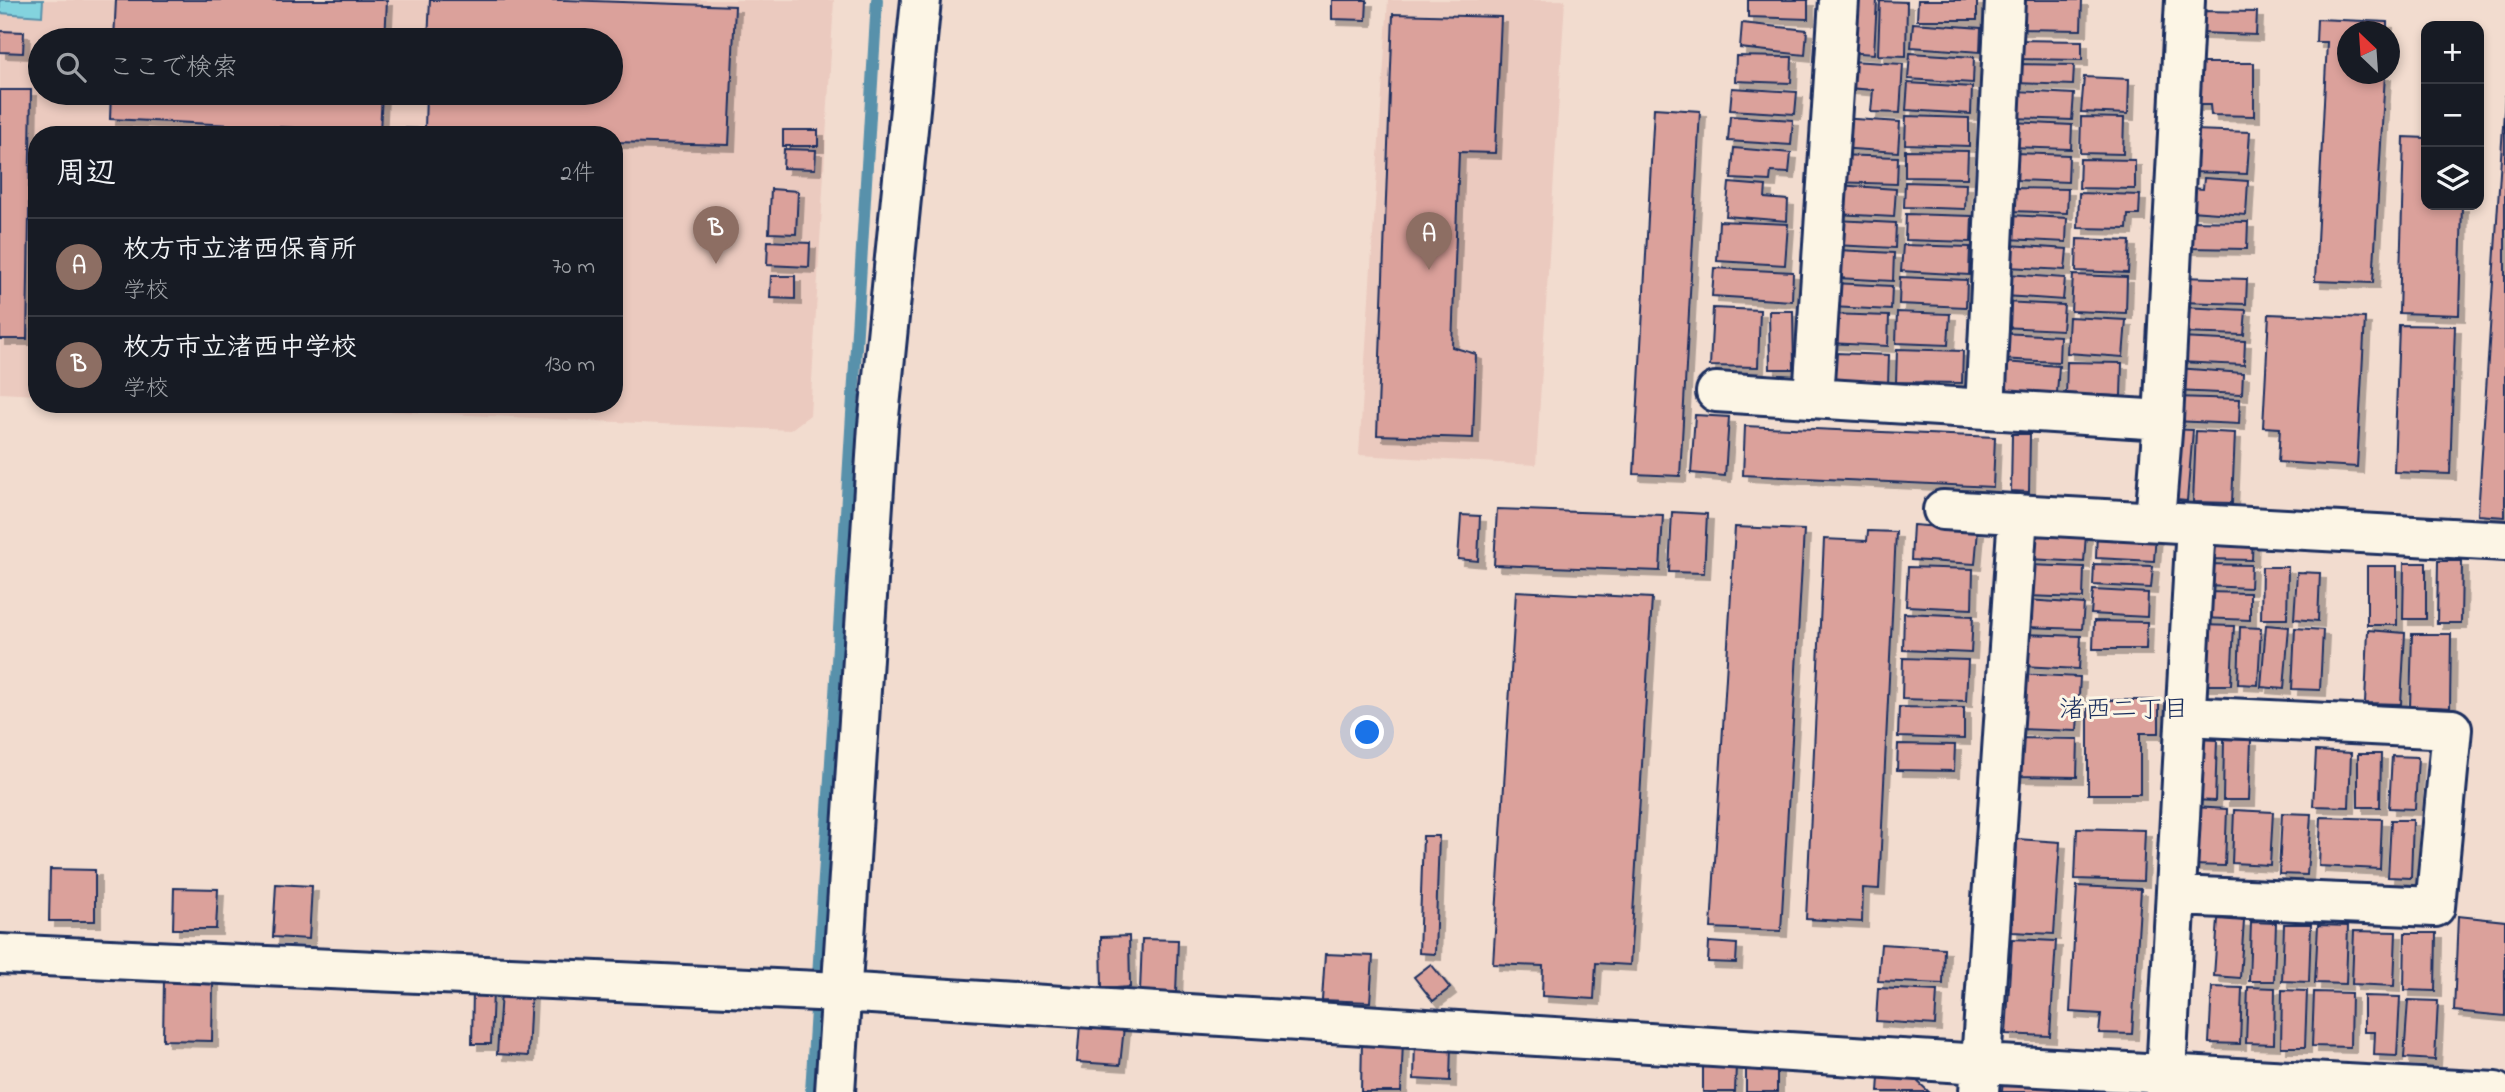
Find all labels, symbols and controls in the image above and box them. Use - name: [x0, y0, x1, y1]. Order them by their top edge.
- north arrow: [2337, 21, 2400, 84]
- map controls: [2421, 21, 2484, 210]
- button: +: [2421, 21, 2484, 84]
- search box: [28, 28, 623, 105]
- icon: search: [52, 48, 90, 86]
- text: ここで検索: [108, 50, 238, 88]
- button: −: [2421, 84, 2484, 147]
- button: layers: [2421, 147, 2484, 210]
- text: 周辺: [56, 153, 116, 197]
- text: 2件: [561, 158, 595, 191]
- pin: B: [693, 206, 739, 264]
- pin: A: [1406, 212, 1452, 270]
- text: 枚方市立渚西保育所: [123, 232, 357, 270]
- text: A: [72, 251, 86, 284]
- text: 70 m: [552, 251, 595, 284]
- text: 学校: [123, 275, 169, 308]
- text: 枚方市立渚西中学校: [123, 330, 357, 368]
- text: B: [71, 349, 87, 382]
- text: 130 m: [545, 349, 595, 382]
- text: 学校: [123, 373, 169, 406]
- district label: 渚西二丁目: [2059, 692, 2189, 730]
- your location: [1350, 715, 1384, 749]

